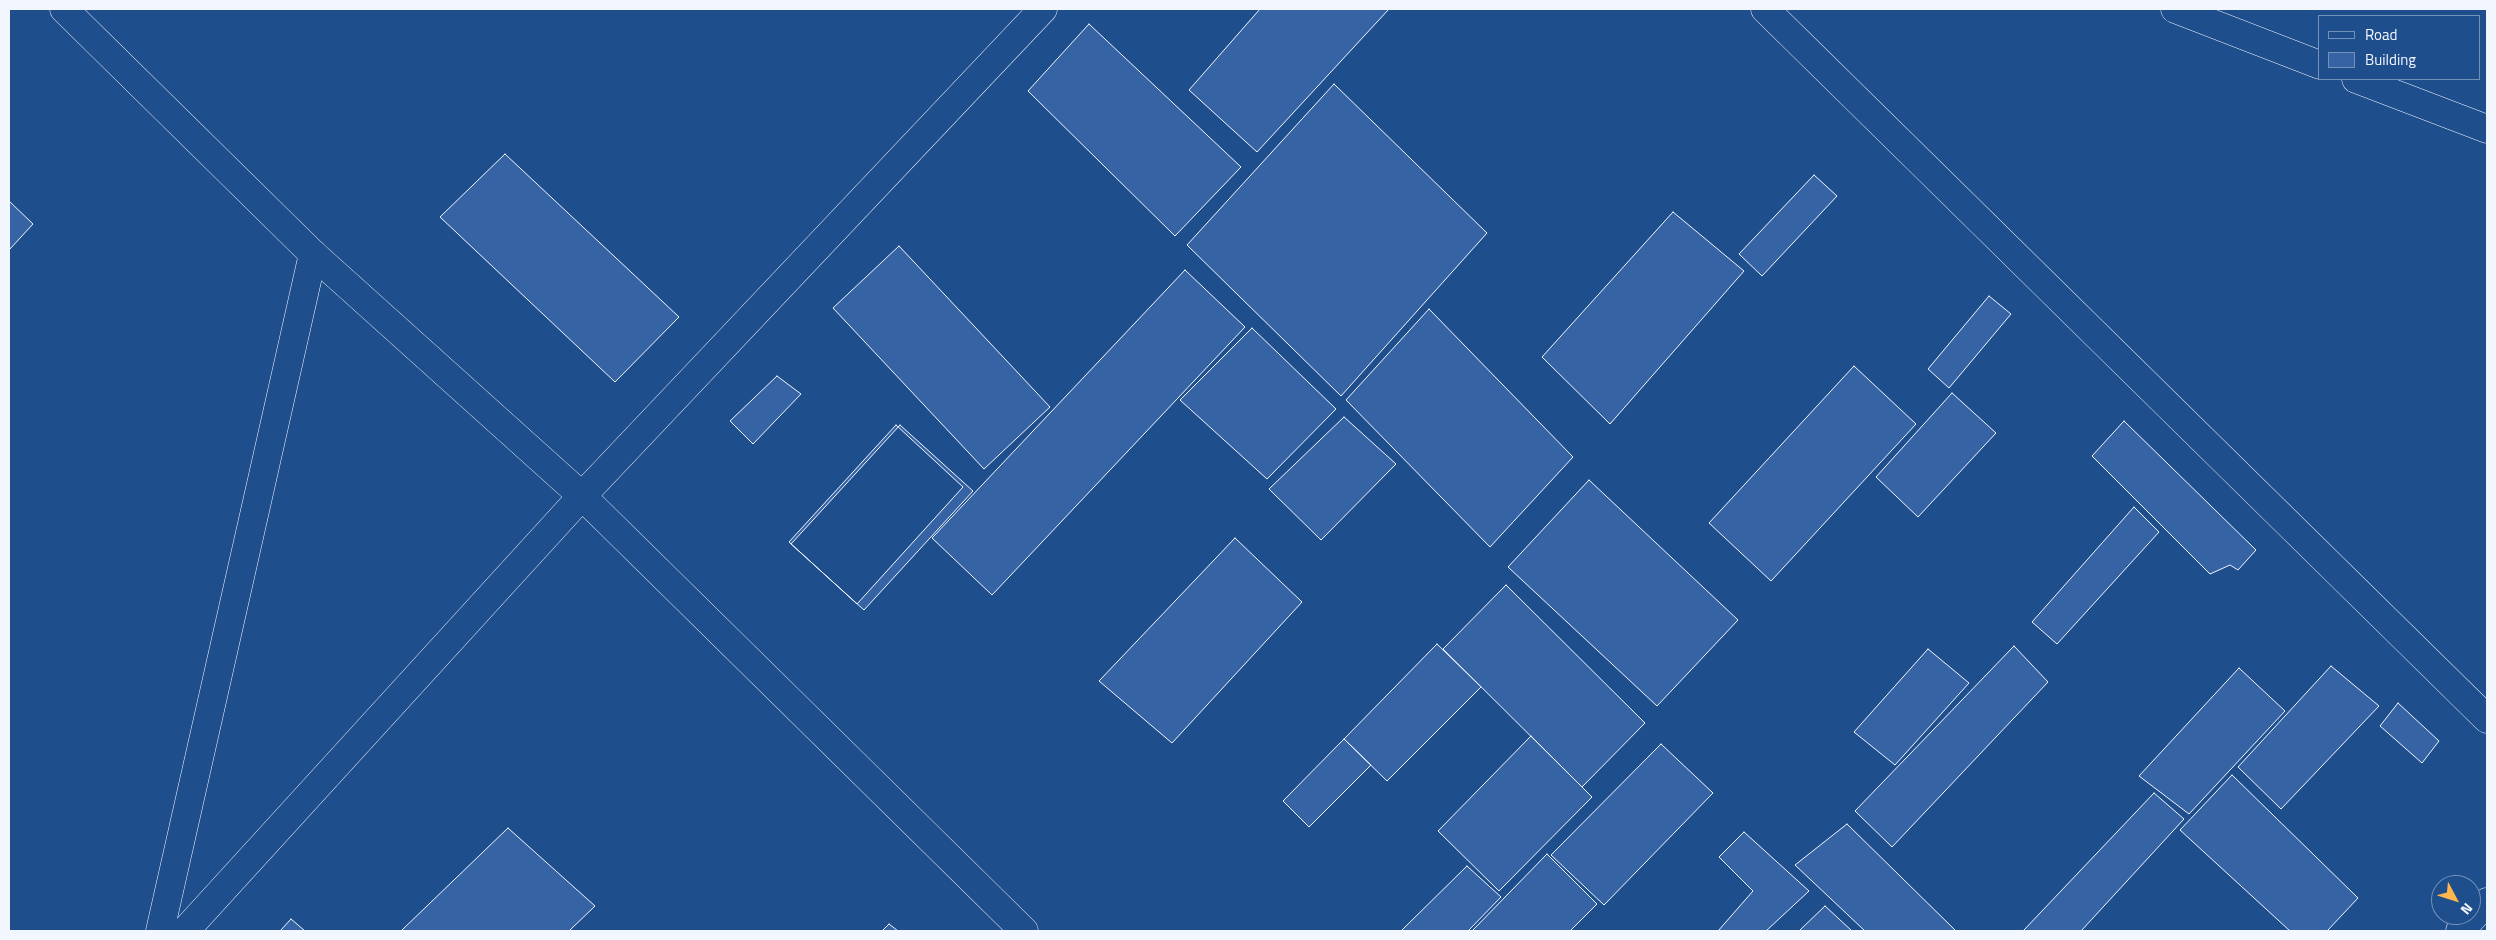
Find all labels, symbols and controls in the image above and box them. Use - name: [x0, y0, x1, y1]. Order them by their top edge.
- legend: [2318, 15, 2481, 80]
- text: Road: [2365, 23, 2397, 46]
- text: Building: [2365, 48, 2416, 71]
- north arrow: [2431, 875, 2481, 925]
- text: N: [2456, 899, 2478, 920]

